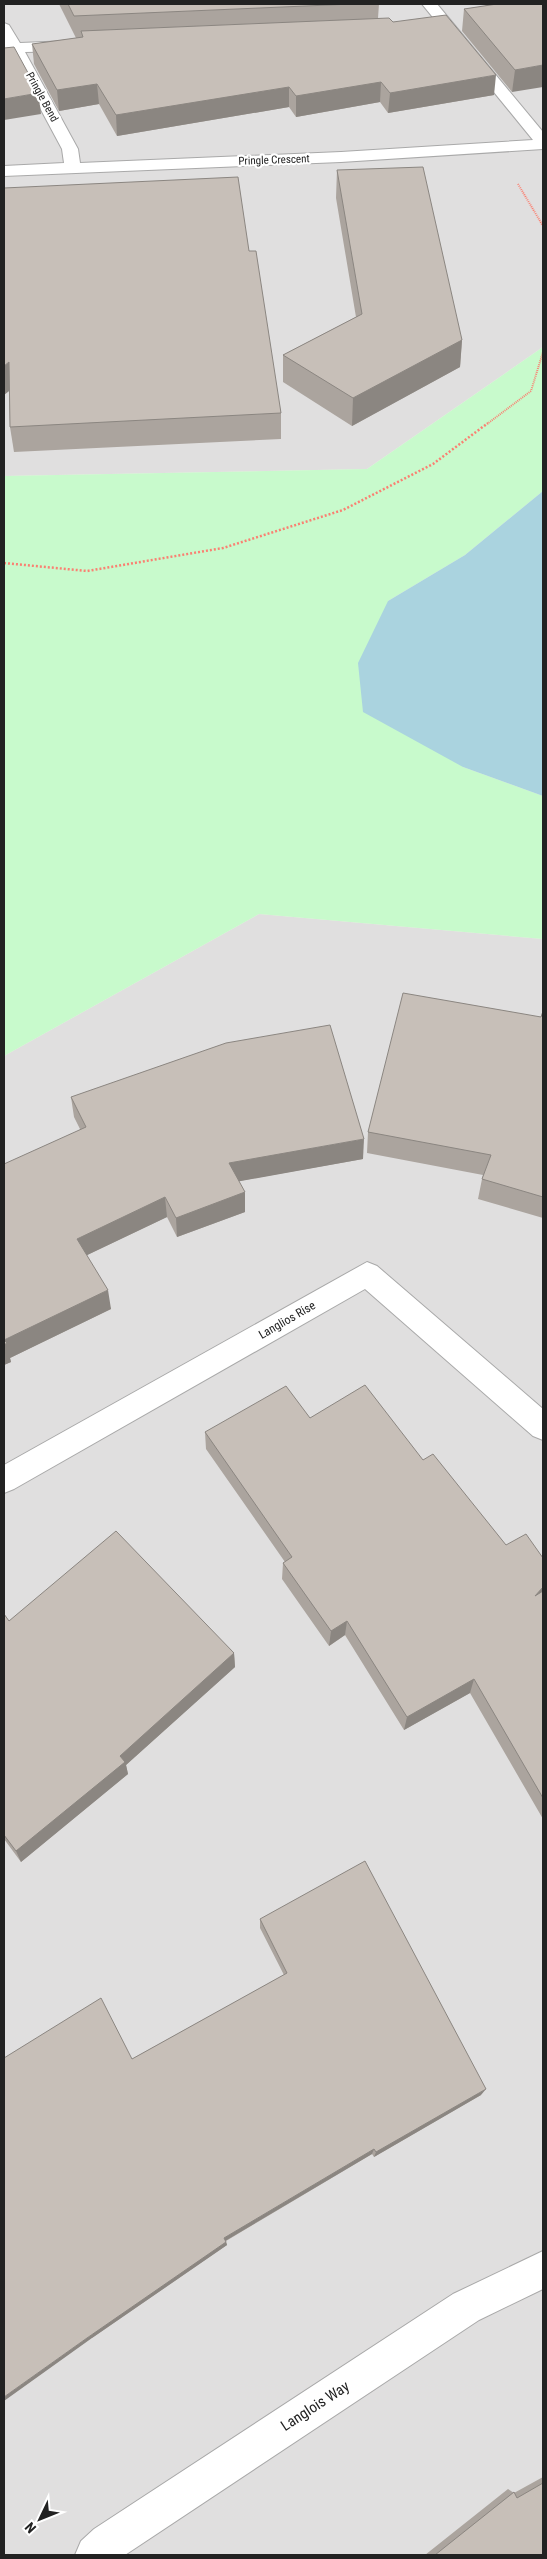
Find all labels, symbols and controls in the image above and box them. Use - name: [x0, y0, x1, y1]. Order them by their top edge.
- street label: Pringle Bend: [23, 70, 61, 124]
- street label: Pringle Crescent: [238, 152, 310, 168]
- street label: Langlios Rise: [256, 1298, 318, 1342]
- street label: Langlois Way: [277, 2377, 353, 2435]
- north arrow: [15, 2494, 65, 2544]
- text: N: [22, 2519, 39, 2536]

